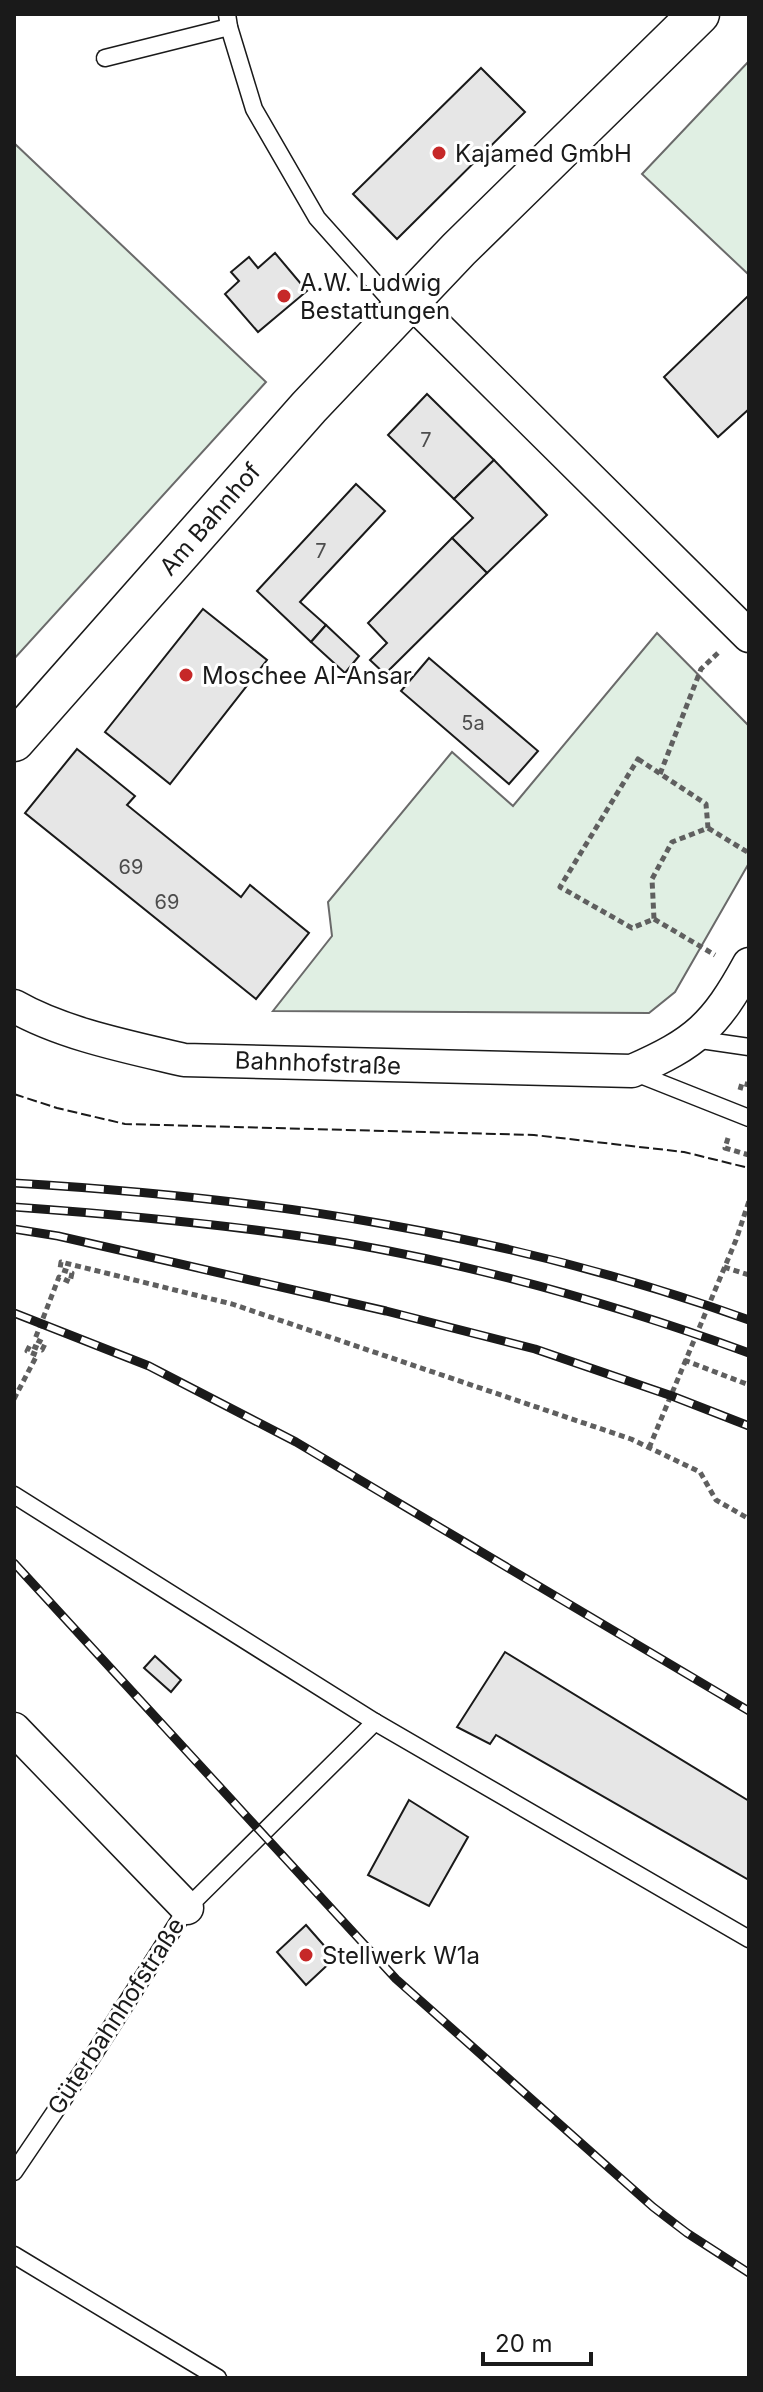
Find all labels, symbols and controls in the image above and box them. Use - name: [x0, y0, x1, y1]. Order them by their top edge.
- place label: Kajamed GmbH: [455, 139, 632, 168]
- marker: Kajamed GmbH: [430, 144, 448, 162]
- place label: A.W. Ludwig Bestattungen: [300, 268, 450, 325]
- marker: A.W. Ludwig Bestattungen: [275, 287, 293, 305]
- house number: 7: [420, 428, 432, 452]
- street label: Am Bahnhof: [153, 457, 267, 581]
- house number: 7: [315, 539, 327, 563]
- place label: Moschee Al-Ansar: [202, 661, 412, 690]
- marker: Moschee Al-Ansar: [177, 666, 195, 684]
- house number: 5a: [461, 711, 485, 735]
- house number: 69: [119, 855, 143, 879]
- house number: 69: [155, 890, 179, 914]
- street label: Bahnhofstraße: [234, 1046, 402, 1080]
- street label: Güterbahnhofstraße: [42, 1912, 190, 2120]
- place label: Stellwerk W1a: [322, 1941, 480, 1970]
- marker: Stellwerk W1a: [297, 1946, 315, 1964]
- scale bar: [483, 2316, 591, 2366]
- text: 20 m: [495, 2329, 553, 2358]

